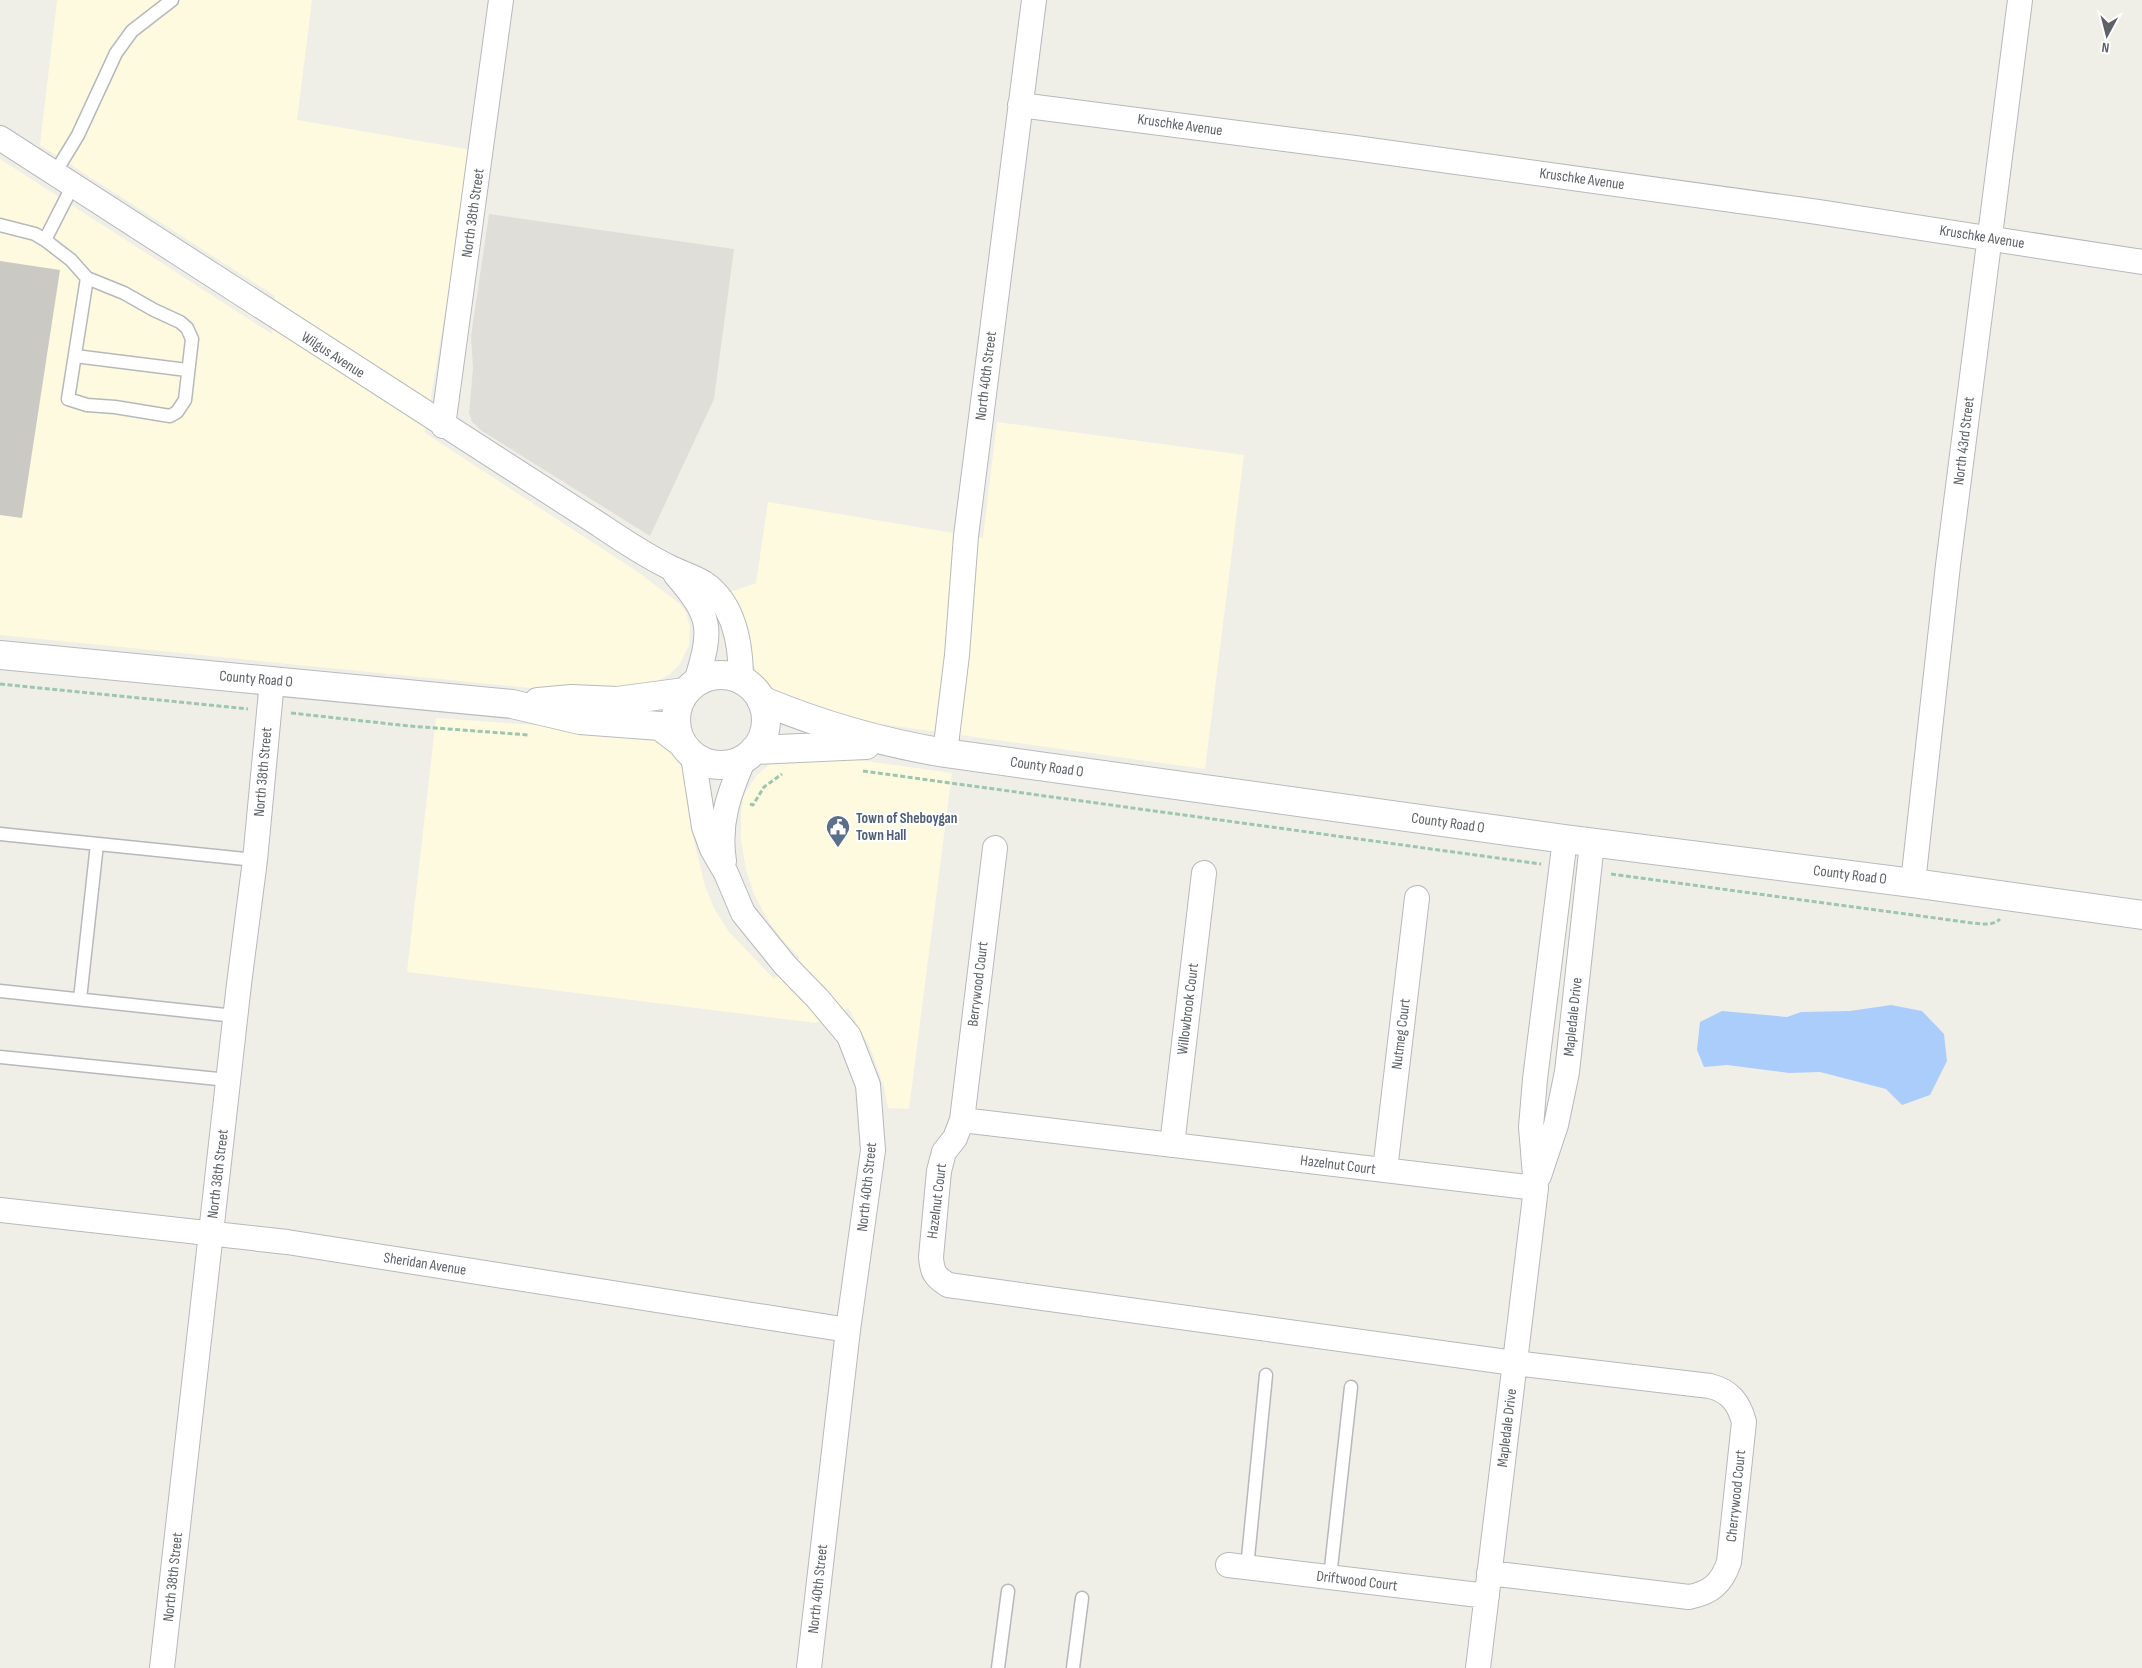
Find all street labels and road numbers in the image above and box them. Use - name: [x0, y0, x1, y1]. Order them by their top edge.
- street label: Kruschke Avenue: [1136, 110, 1224, 140]
- street label: Kruschke Avenue: [1538, 164, 1626, 194]
- street label: North 38th Street: [457, 167, 489, 259]
- street label: Kruschke Avenue: [1938, 221, 2026, 253]
- street label: Wilgus Avenue: [298, 327, 368, 383]
- street label: North 40th Street: [971, 330, 1001, 422]
- street label: North 43rd Street: [1949, 395, 1979, 486]
- street label: County Road O: [218, 666, 294, 692]
- street label: North 38th Street: [250, 726, 276, 817]
- street label: County Road O: [1009, 752, 1085, 782]
- street label: County Road O: [1410, 808, 1486, 838]
- street label: County Road O: [1812, 861, 1888, 889]
- street label: Berrywood Court: [963, 940, 993, 1028]
- street label: Willowbrook Court: [1173, 962, 1203, 1056]
- street label: Mapledale Drive: [1559, 977, 1587, 1057]
- street label: Nutmeg Court: [1387, 997, 1415, 1071]
- street label: North 38th Street: [203, 1128, 233, 1220]
- street label: North 40th Street: [853, 1141, 881, 1233]
- street label: Hazelnut Court: [1299, 1151, 1377, 1179]
- street label: Hazelnut Court: [923, 1162, 951, 1240]
- street label: Sheridan Avenue: [382, 1248, 468, 1280]
- street label: Mapledale Drive: [1493, 1388, 1521, 1468]
- street label: Cherrywood Court: [1722, 1449, 1750, 1543]
- street label: North 38th Street: [159, 1531, 187, 1623]
- street label: North 40th Street: [804, 1543, 832, 1635]
- street label: Driftwood Court: [1315, 1567, 1399, 1595]

